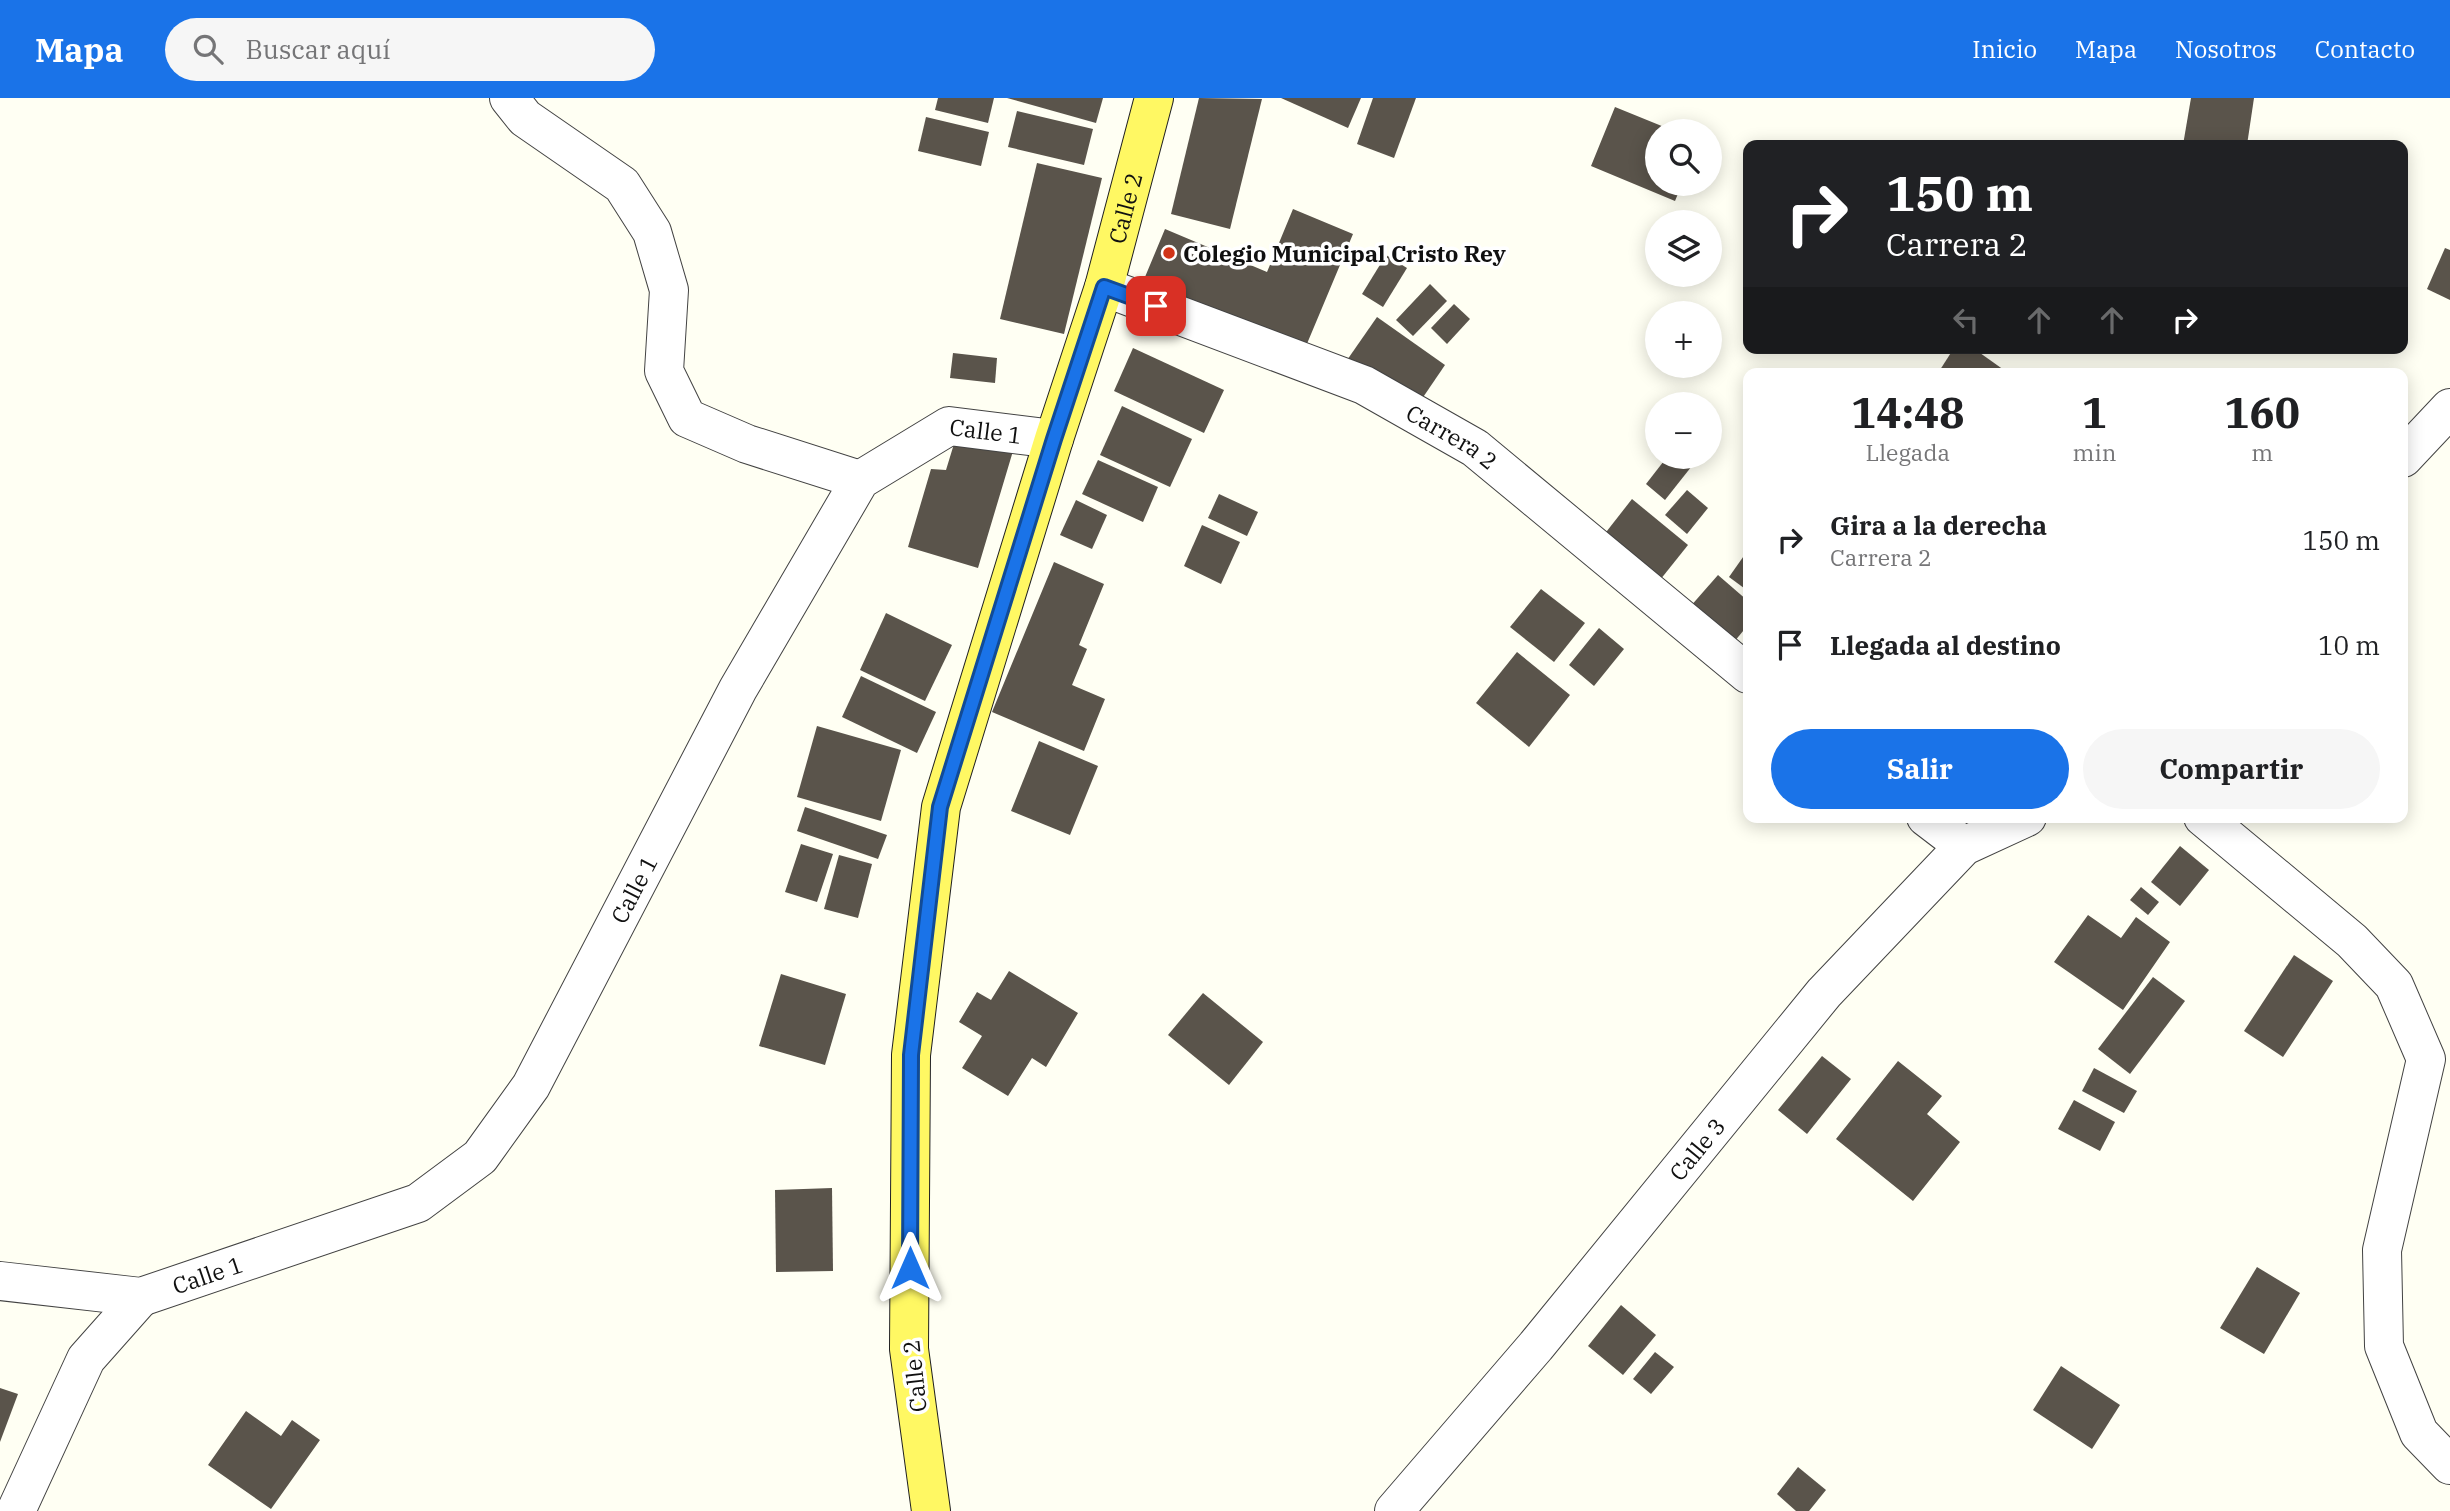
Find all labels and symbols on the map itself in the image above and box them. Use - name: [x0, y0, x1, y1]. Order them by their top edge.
- street label: Calle 2: [1101, 169, 1149, 247]
- place label: Colegio Municipal Cristo Rey: [1183, 238, 1506, 268]
- marker: Colegio Municipal Cristo Rey: [1161, 245, 1177, 261]
- pin: [1126, 276, 1186, 336]
- street label: Carrera 2: [1401, 397, 1504, 476]
- street label: Calle 1: [948, 411, 1024, 450]
- street label: Calle 1: [604, 850, 664, 928]
- street label: Calle 3: [1662, 1111, 1731, 1187]
- position arrow: [873, 1231, 947, 1305]
- street label: Calle 1: [168, 1249, 247, 1300]
- street label: Calle 2: [895, 1338, 933, 1414]

